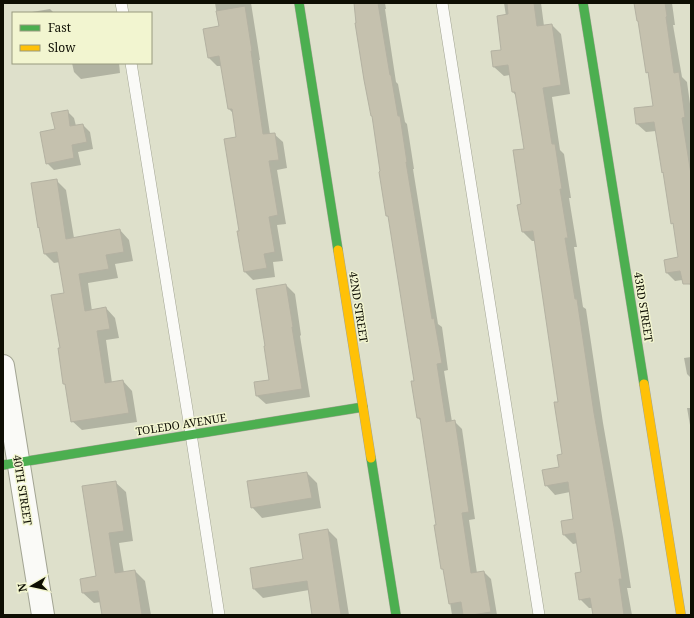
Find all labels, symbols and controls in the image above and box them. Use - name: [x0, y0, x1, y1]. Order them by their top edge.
- legend: [12, 12, 152, 64]
- text: Fast: [48, 19, 71, 36]
- text: Slow: [48, 39, 76, 56]
- street label: 42ND STREET: [346, 270, 372, 344]
- street label: 43RD STREET: [631, 271, 657, 343]
- street label: TOLEDO AVENUE: [135, 409, 228, 439]
- street label: 40TH STREET: [10, 454, 36, 526]
- north arrow: [12, 566, 52, 606]
- text: N: [13, 582, 30, 593]

